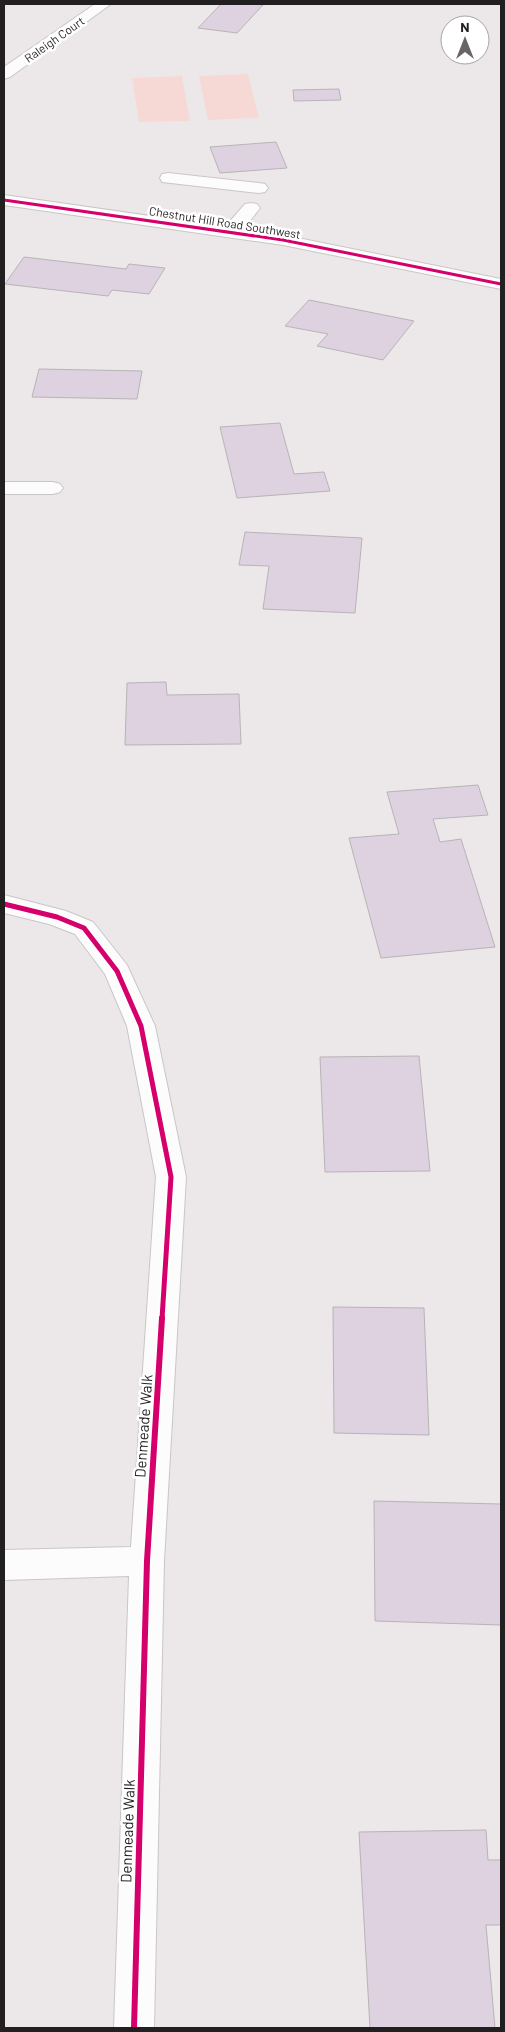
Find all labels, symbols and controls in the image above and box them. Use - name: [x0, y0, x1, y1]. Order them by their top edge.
- street label: Raleigh Court: [21, 13, 87, 65]
- north arrow: [440, 15, 490, 65]
- text: N: [460, 18, 470, 35]
- street label: Chestnut Hill Road Southwest: [148, 203, 302, 241]
- street label: Denmeade Walk: [130, 1373, 156, 1478]
- street label: Denmeade Walk: [116, 1778, 138, 1883]

